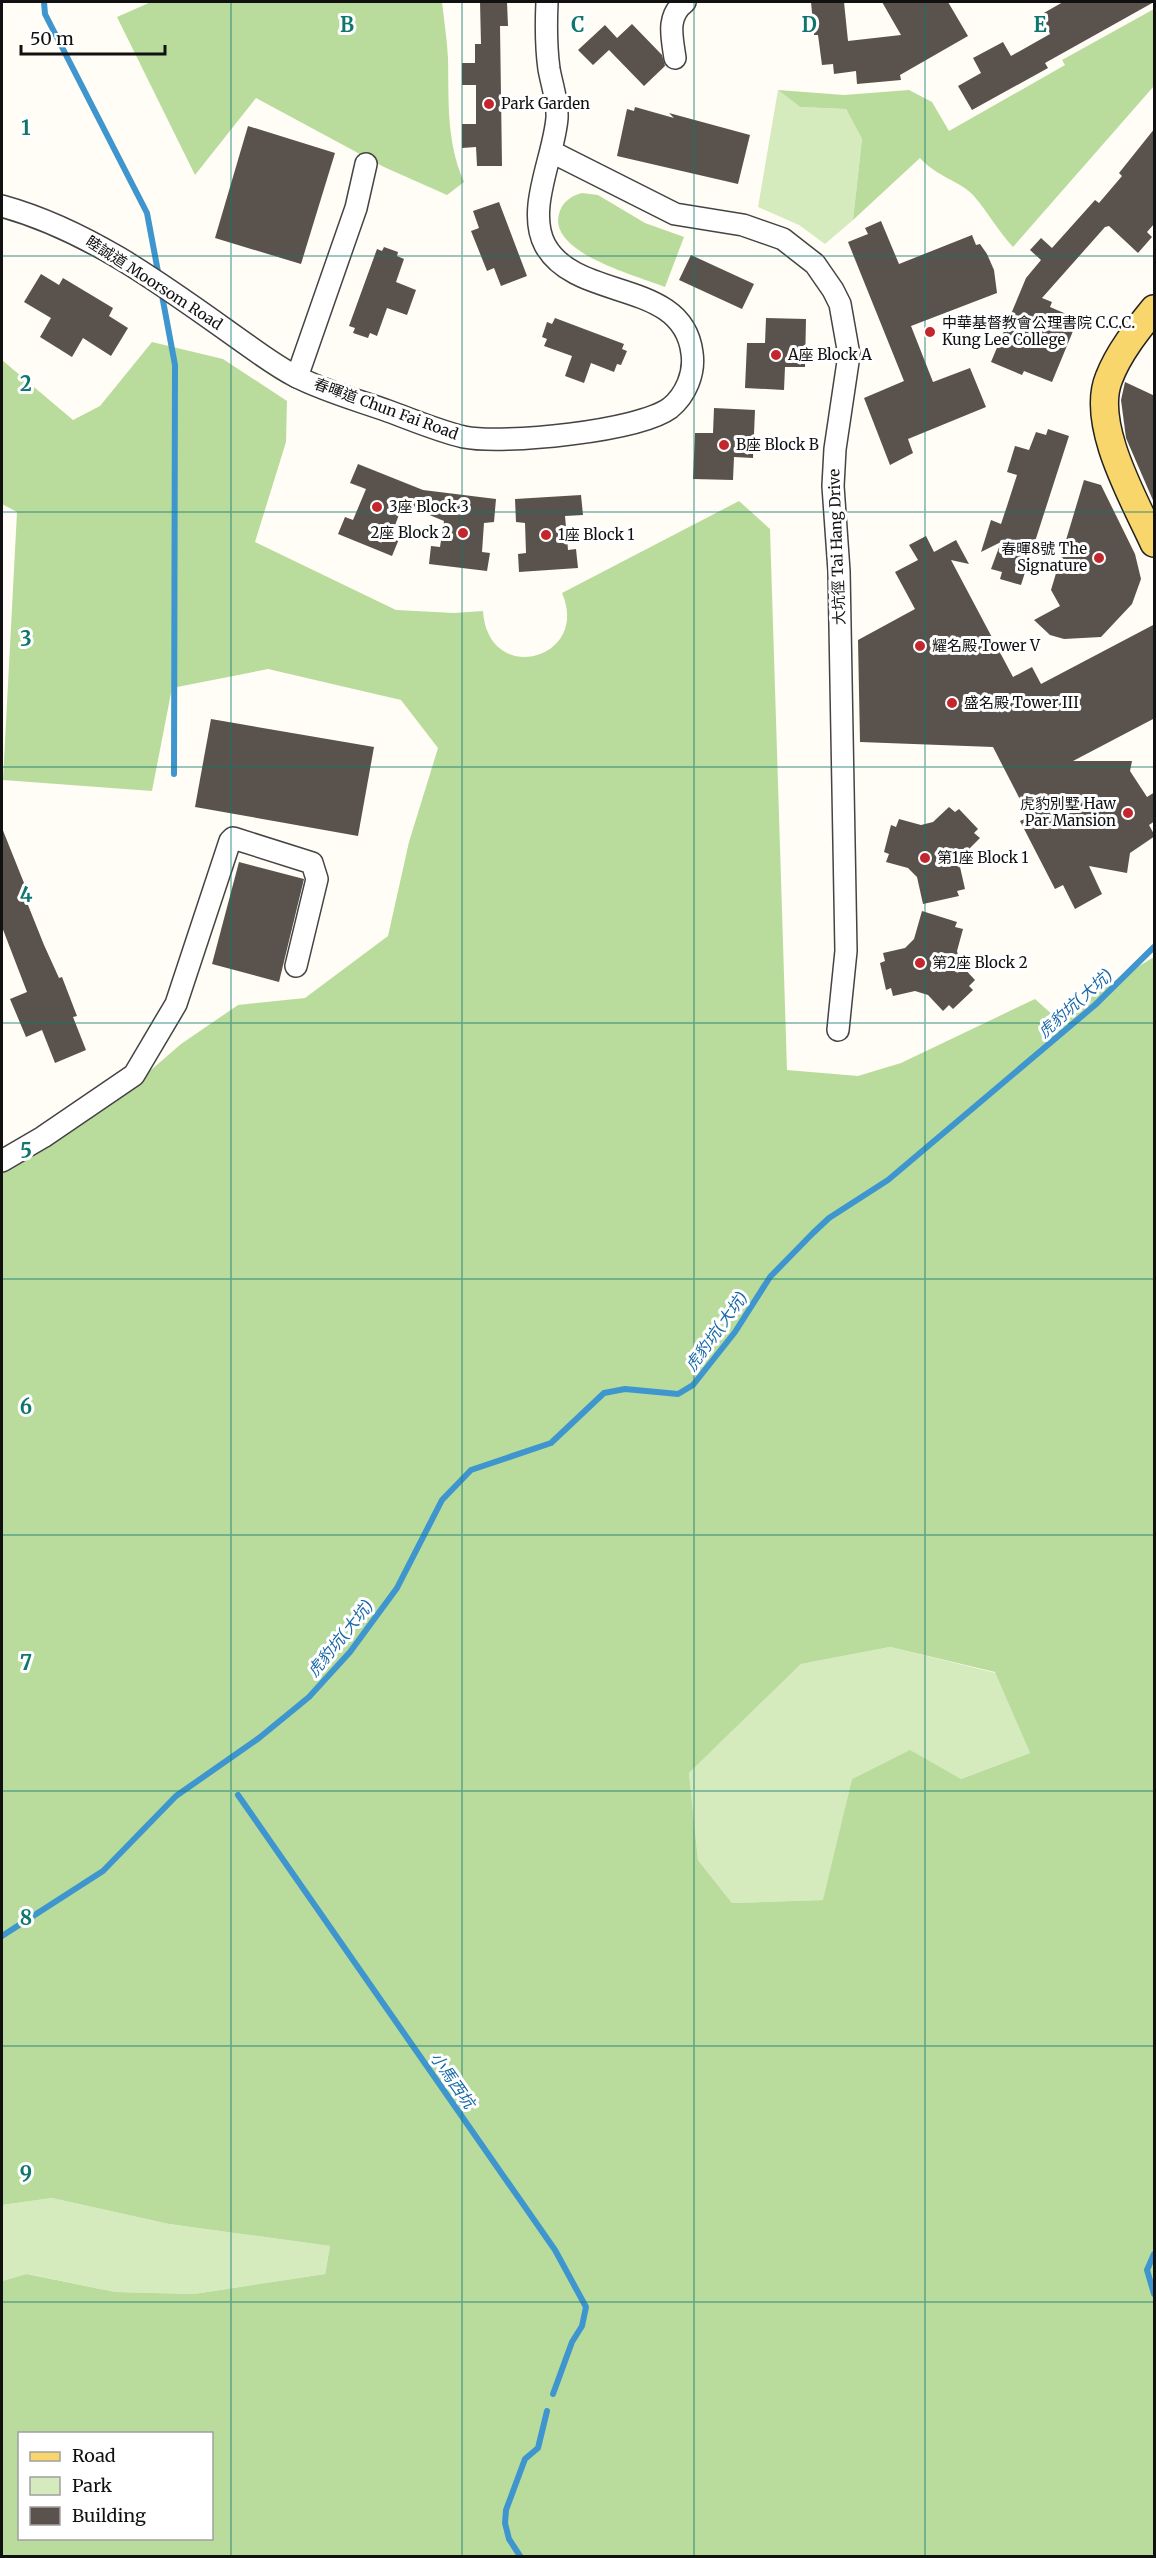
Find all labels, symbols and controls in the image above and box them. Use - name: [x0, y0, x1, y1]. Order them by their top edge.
- text: B: [340, 12, 354, 37]
- text: C: [571, 12, 585, 37]
- text: D: [801, 12, 817, 37]
- text: E: [1033, 12, 1047, 37]
- scale bar: [21, 18, 165, 56]
- text: 50 m: [30, 27, 74, 50]
- place label: Park Garden: [501, 94, 590, 113]
- marker: Park Garden: [482, 97, 496, 111]
- text: 1: [21, 115, 31, 140]
- street label: 睦誠道 Moorsom Road: [83, 231, 226, 334]
- place label: 中華基督教會公理書院 C.C.C. Kung Lee College: [942, 313, 1135, 349]
- marker: 中華基督教會公理書院 C.C.C. Kung Lee College: [923, 325, 937, 339]
- place label: A座 Block A: [787, 345, 872, 364]
- marker: A座 Block A: [769, 348, 783, 362]
- text: 2: [20, 371, 32, 396]
- street label: 春暉道 Chun Fai Road: [311, 374, 461, 443]
- place label: B座 Block B: [736, 435, 819, 454]
- marker: B座 Block B: [717, 438, 731, 452]
- street label: 大坑徑 Tai Hang Drive: [824, 468, 849, 626]
- place label: 3座 Block 3: [389, 497, 469, 516]
- marker: 3座 Block 3: [370, 500, 384, 514]
- place label: 2座 Block 2: [370, 523, 451, 542]
- place label: 1座 Block 1: [558, 525, 635, 544]
- marker: 2座 Block 2: [456, 526, 470, 540]
- marker: 1座 Block 1: [539, 528, 553, 542]
- place label: 春暉8號 The Signature: [1001, 539, 1087, 575]
- marker: 春暉8號 The Signature: [1092, 551, 1106, 565]
- text: 3: [20, 626, 32, 651]
- place label: 耀名殿 Tower V: [932, 636, 1041, 655]
- marker: 耀名殿 Tower V: [913, 639, 927, 653]
- place label: 盛名殿 Tower III: [964, 693, 1079, 712]
- marker: 盛名殿 Tower III: [945, 696, 959, 710]
- place label: 虎豹別墅 Haw Par Mansion: [1020, 794, 1116, 830]
- marker: 虎豹別墅 Haw Par Mansion: [1121, 806, 1135, 820]
- place label: 第1座 Block 1: [937, 848, 1029, 867]
- marker: 第1座 Block 1: [918, 851, 932, 865]
- text: 4: [20, 882, 33, 907]
- place label: 第2座 Block 2: [932, 953, 1028, 972]
- marker: 第2座 Block 2: [913, 956, 927, 970]
- water label: 虎豹坑(大坑): [1034, 964, 1116, 1042]
- text: 5: [20, 1138, 32, 1163]
- water label: 虎豹坑(大坑): [680, 1287, 752, 1375]
- text: 6: [20, 1394, 32, 1419]
- water label: 虎豹坑(大坑): [303, 1595, 377, 1681]
- text: 7: [20, 1650, 32, 1675]
- text: 8: [20, 1905, 32, 1930]
- water label: 小馬西坑: [426, 2048, 481, 2114]
- text: 9: [20, 2161, 32, 2186]
- legend: [18, 2432, 213, 2540]
- text: Road: [72, 2444, 116, 2467]
- text: Park: [72, 2474, 113, 2497]
- text: Building: [72, 2504, 146, 2527]

